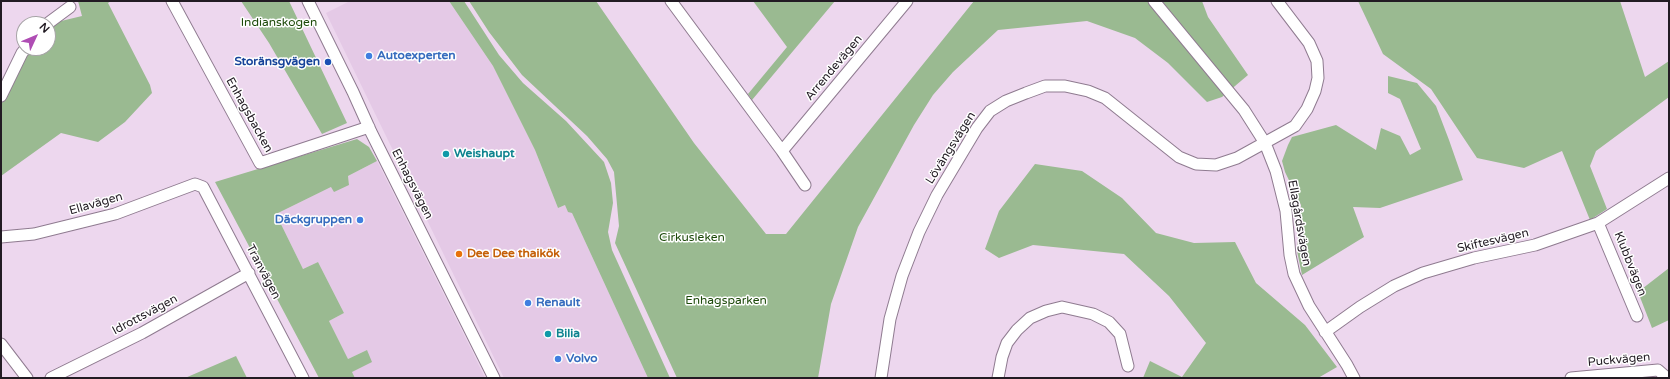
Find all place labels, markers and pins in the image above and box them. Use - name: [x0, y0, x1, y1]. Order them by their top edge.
- place label: Autoexperten: [377, 49, 456, 63]
- marker: Autoexperten: [364, 51, 374, 61]
- place label: Storänsgvägen: [234, 55, 320, 69]
- marker: Storänsgvägen: [323, 57, 333, 67]
- place label: Weishaupt: [454, 147, 515, 161]
- marker: Weishaupt: [441, 149, 451, 159]
- place label: Däckgruppen: [275, 213, 352, 227]
- marker: Däckgruppen: [355, 215, 365, 225]
- place label: Dee Dee thaikök: [467, 247, 560, 261]
- marker: Dee Dee thaikök: [454, 249, 464, 259]
- place label: Renault: [536, 296, 580, 310]
- marker: Renault: [523, 298, 533, 308]
- place label: Bilia: [556, 327, 580, 341]
- marker: Bilia: [543, 329, 553, 339]
- place label: Volvo: [566, 352, 598, 366]
- marker: Volvo: [553, 354, 563, 364]

